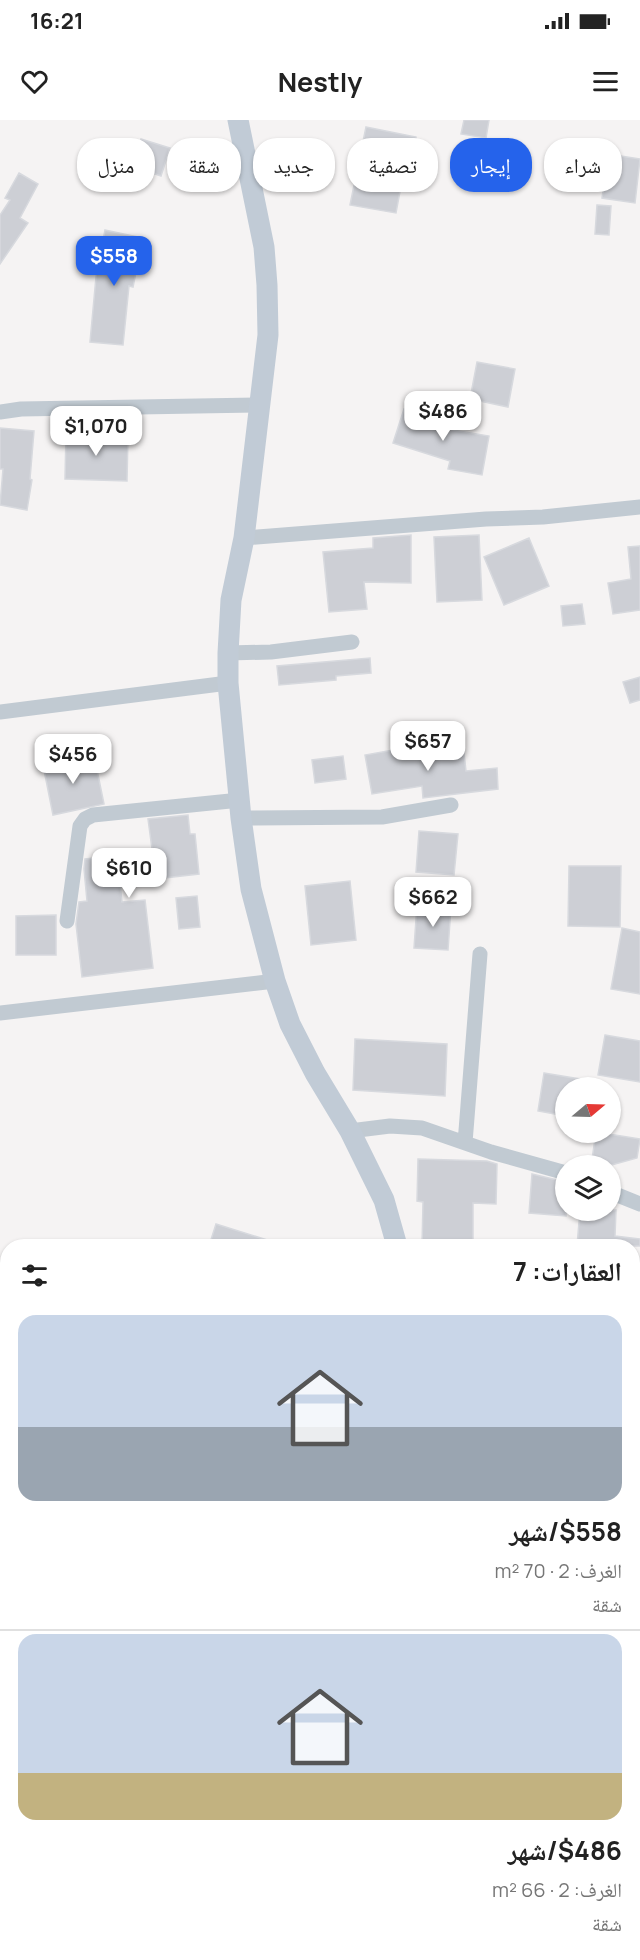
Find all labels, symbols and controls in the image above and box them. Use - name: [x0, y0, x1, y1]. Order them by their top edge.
- text: 16:21: [30, 6, 84, 36]
- text: Nestly: [278, 63, 362, 100]
- icon: heart: [18, 65, 51, 98]
- icon: menu: [589, 65, 622, 98]
- chip: منزل: [77, 138, 155, 192]
- chip: شقة: [167, 138, 241, 192]
- chip: جديد: [253, 138, 335, 192]
- chip: تصفية: [347, 138, 438, 192]
- chip: إيجار: [450, 138, 532, 192]
- chip: شراء: [544, 138, 622, 192]
- pin: $558: [78, 236, 150, 287]
- text: $558: [90, 242, 138, 269]
- pin: $486: [407, 391, 479, 442]
- text: $486: [418, 397, 468, 424]
- pin: $1,070: [47, 406, 145, 457]
- text: $1,070: [64, 412, 128, 439]
- pin: $657: [392, 721, 464, 772]
- text: $657: [404, 727, 452, 754]
- pin: $456: [37, 734, 109, 785]
- text: $456: [49, 740, 97, 767]
- pin: $610: [93, 848, 165, 899]
- text: $610: [106, 854, 152, 881]
- pin: $662: [397, 877, 469, 928]
- text: $662: [408, 883, 458, 910]
- north arrow: [555, 1077, 621, 1143]
- map controls: [555, 1077, 621, 1221]
- button: layers: [555, 1155, 621, 1221]
- text: العقارات: 7: [513, 1253, 622, 1289]
- icon: filters: [18, 1259, 51, 1292]
- icon: home: [266, 1354, 374, 1462]
- text: $558/شهر: [509, 1513, 622, 1549]
- text: الغرف: 2 · 70 m²: [495, 1557, 622, 1584]
- text: شقة: [592, 1591, 622, 1618]
- icon: home: [266, 1673, 374, 1781]
- text: $486/شهر: [508, 1832, 622, 1868]
- text: الغرف: 2 · 66 m²: [492, 1876, 622, 1903]
- text: شقة: [592, 1910, 622, 1937]

